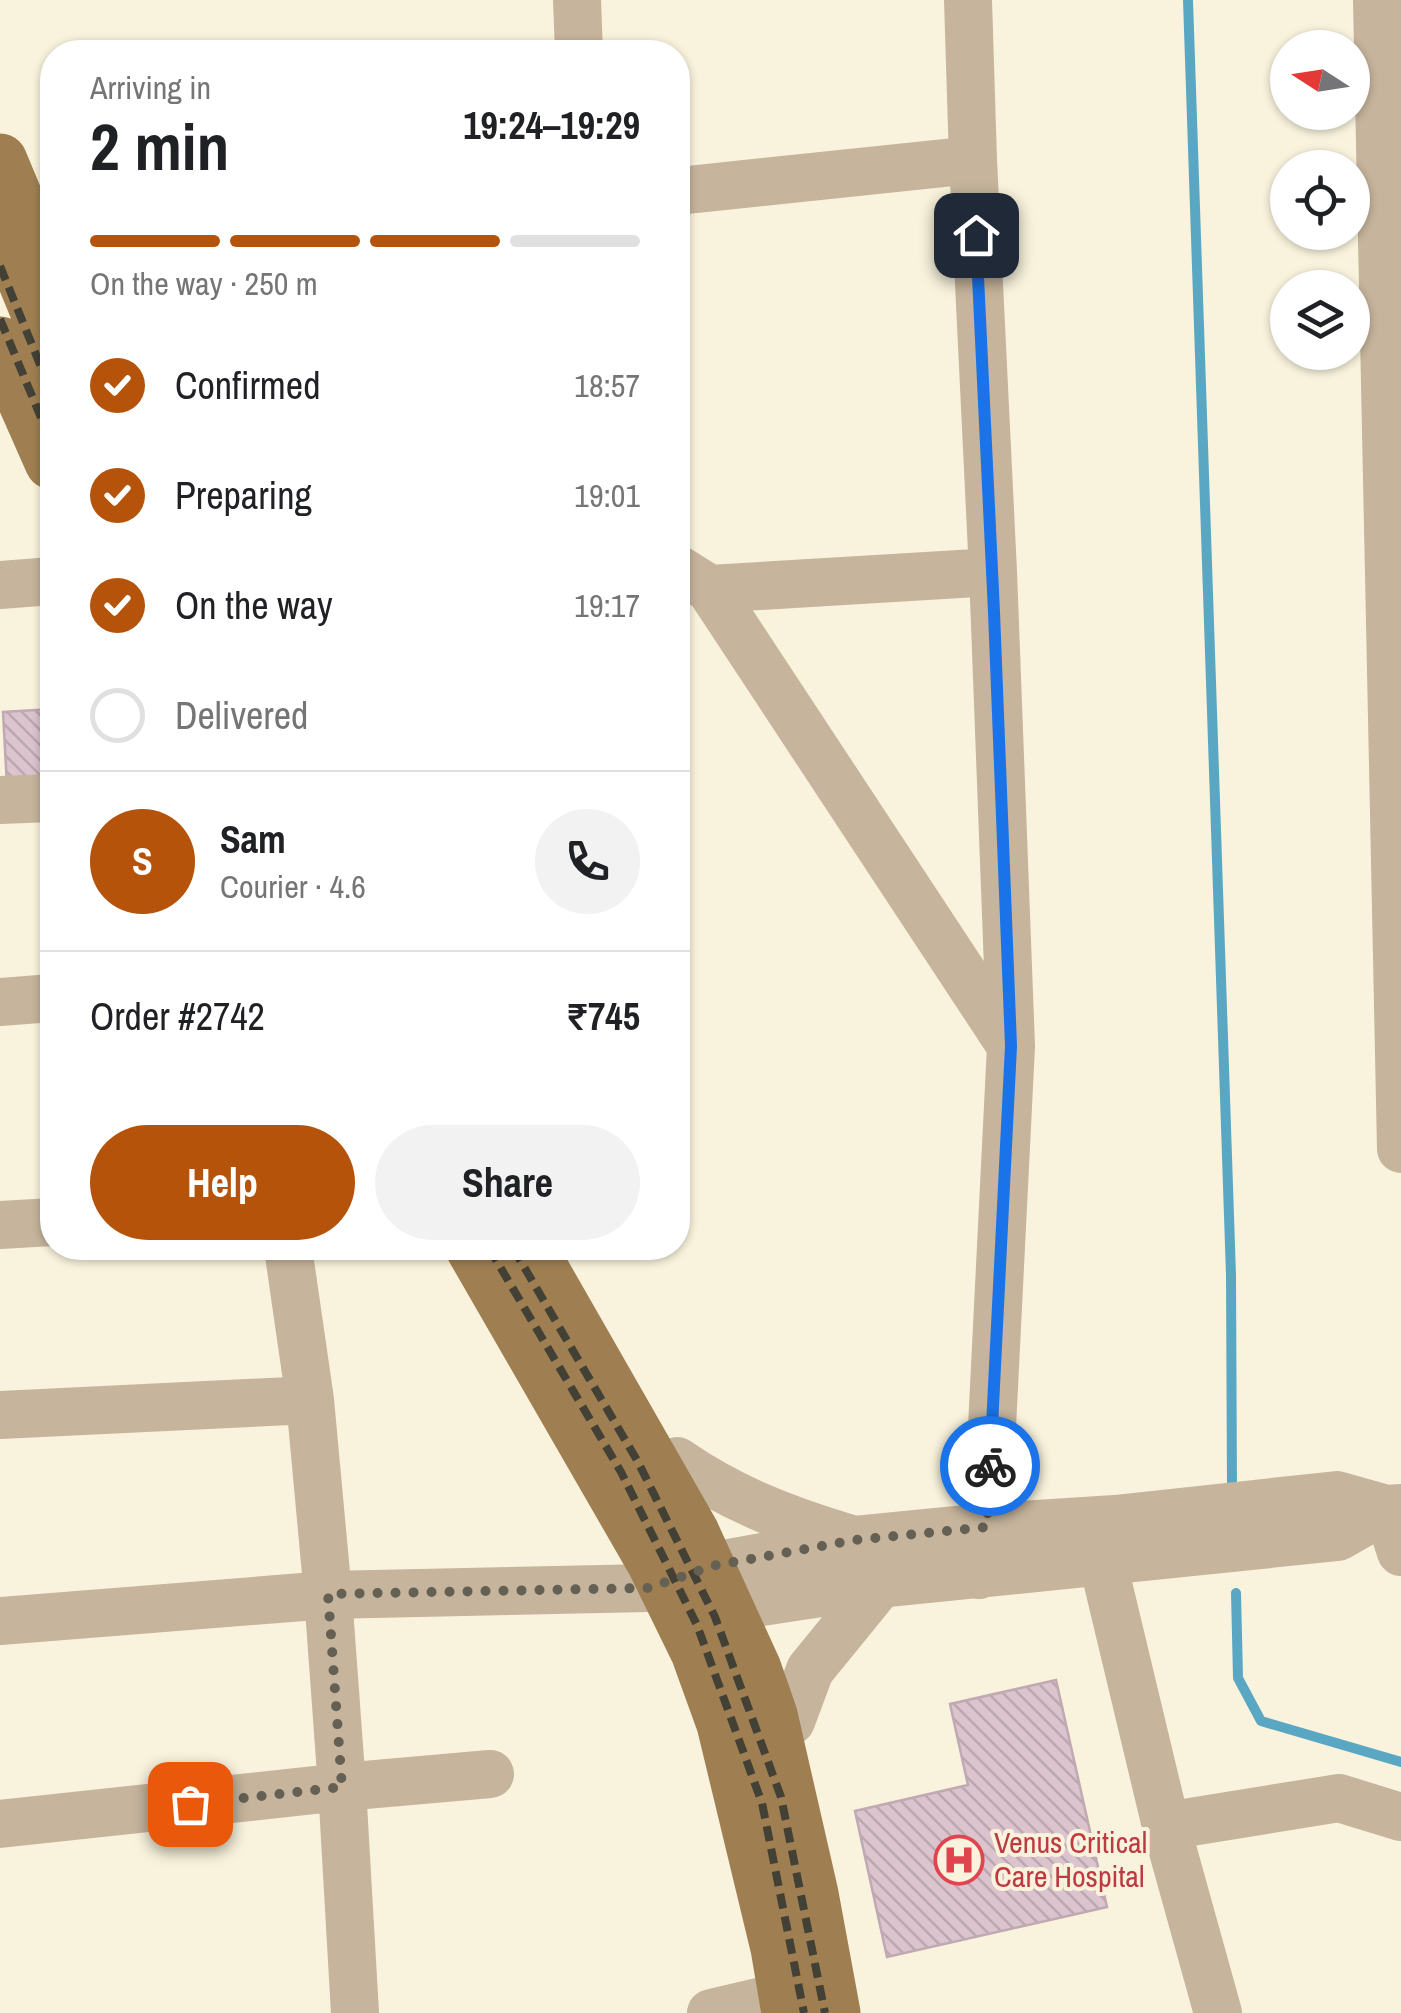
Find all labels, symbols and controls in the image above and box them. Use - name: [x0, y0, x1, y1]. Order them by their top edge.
- north arrow: [1270, 30, 1370, 130]
- map controls: [1270, 30, 1370, 370]
- text: Arriving in: [90, 66, 211, 109]
- text: 19:24–19:29: [463, 100, 640, 151]
- text: 2 min: [90, 103, 229, 190]
- button: locate: [1270, 150, 1370, 250]
- pin: [934, 193, 1019, 278]
- icon: home: [949, 208, 1004, 263]
- text: On the way · 250 m: [90, 262, 318, 305]
- button: layers: [1270, 270, 1370, 370]
- icon: check: [90, 358, 145, 413]
- text: Confirmed: [175, 360, 320, 411]
- text: 18:57: [574, 364, 640, 407]
- icon: check: [90, 468, 145, 523]
- text: Preparing: [175, 470, 312, 521]
- text: 19:01: [574, 474, 640, 517]
- icon: check: [90, 578, 145, 633]
- text: On the way: [175, 580, 333, 631]
- text: 19:17: [574, 584, 640, 627]
- text: Delivered: [175, 690, 308, 741]
- button: phone: [535, 809, 640, 914]
- text: Sam: [220, 814, 286, 865]
- text: S: [132, 836, 153, 887]
- text: Courier · 4.6: [220, 865, 366, 908]
- text: Order #2742: [90, 991, 265, 1042]
- text: ₹745: [566, 991, 640, 1042]
- button: Help: [90, 1125, 355, 1240]
- button: Share: [375, 1125, 640, 1240]
- courier: [940, 1416, 1040, 1516]
- icon: bike: [963, 1439, 1018, 1494]
- pin: [148, 1762, 233, 1847]
- icon: bag: [163, 1777, 218, 1832]
- place label: Venus Critical Care Hospital: [994, 1822, 1147, 1896]
- hospital icon: Venus Critical Care Hospital: [933, 1834, 985, 1886]

